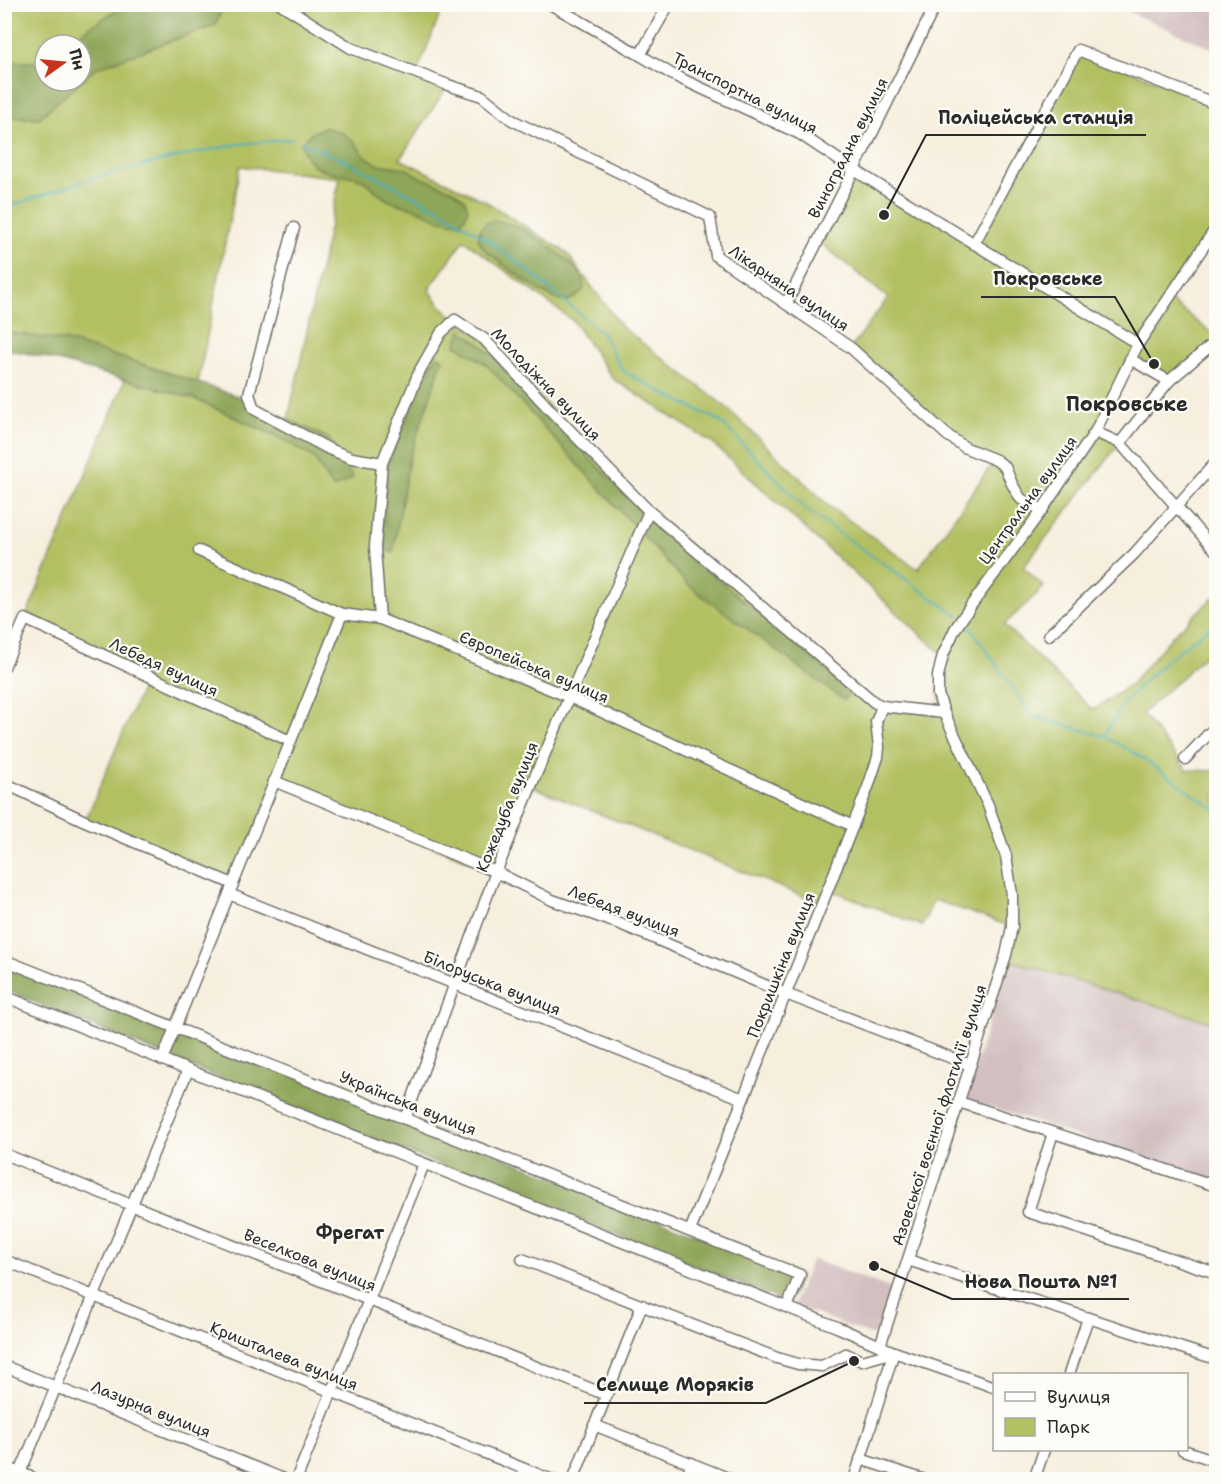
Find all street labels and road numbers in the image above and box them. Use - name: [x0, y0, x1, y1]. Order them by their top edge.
- street label: Транспортна вулиця: [669, 47, 821, 139]
- street label: Виноградна вулиця: [803, 74, 893, 222]
- street label: Лікарняна вулиця: [725, 240, 853, 336]
- street label: Молодіжна вулиця: [486, 323, 606, 445]
- street label: Центральна вулиця: [974, 431, 1082, 569]
- street label: Європейська вулиця: [456, 626, 612, 708]
- street label: Лебедя вулиця: [106, 633, 222, 701]
- street label: Кожедуба вулиця: [471, 739, 543, 875]
- street label: Лебедя вулиця: [565, 880, 683, 942]
- street label: Покришкіна вулиця: [742, 889, 820, 1041]
- street label: Білоруська вулиця: [420, 946, 564, 1020]
- street label: Азовської воєнної флотилії вулиця: [887, 982, 991, 1248]
- street label: Українська вулиця: [336, 1066, 480, 1140]
- street label: Веселкова вулиця: [241, 1224, 379, 1296]
- street label: Кришталева вулиця: [207, 1317, 361, 1395]
- street label: Лазурна вулиця: [88, 1375, 214, 1443]

